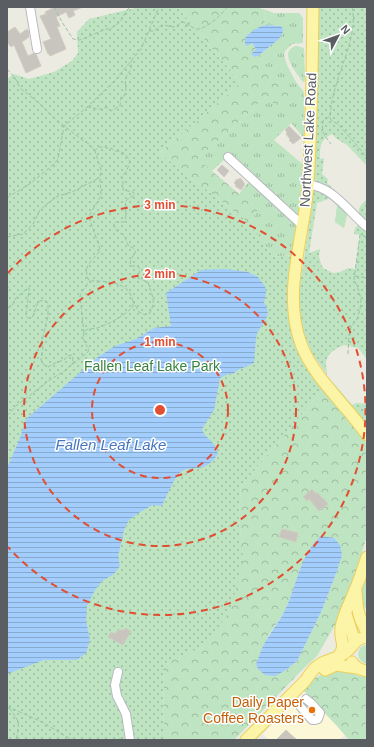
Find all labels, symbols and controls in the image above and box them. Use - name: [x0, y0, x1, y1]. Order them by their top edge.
- north arrow: [318, 16, 358, 56]
- text: N: [338, 23, 353, 36]
- street label: Northwest Lake Road: [296, 72, 320, 208]
- text: 3 min: [144, 198, 176, 212]
- text: 2 min: [144, 267, 176, 281]
- text: 1 min: [144, 335, 176, 349]
- park label: Fallen Leaf Lake Park: [84, 358, 221, 374]
- centre of rings: [153, 403, 167, 417]
- water label: Fallen Leaf Lake: [56, 436, 166, 453]
- place label: Daily Paper Coffee Roasters: [203, 694, 304, 726]
- marker: Daily Paper Coffee Roasters: [307, 705, 317, 715]

